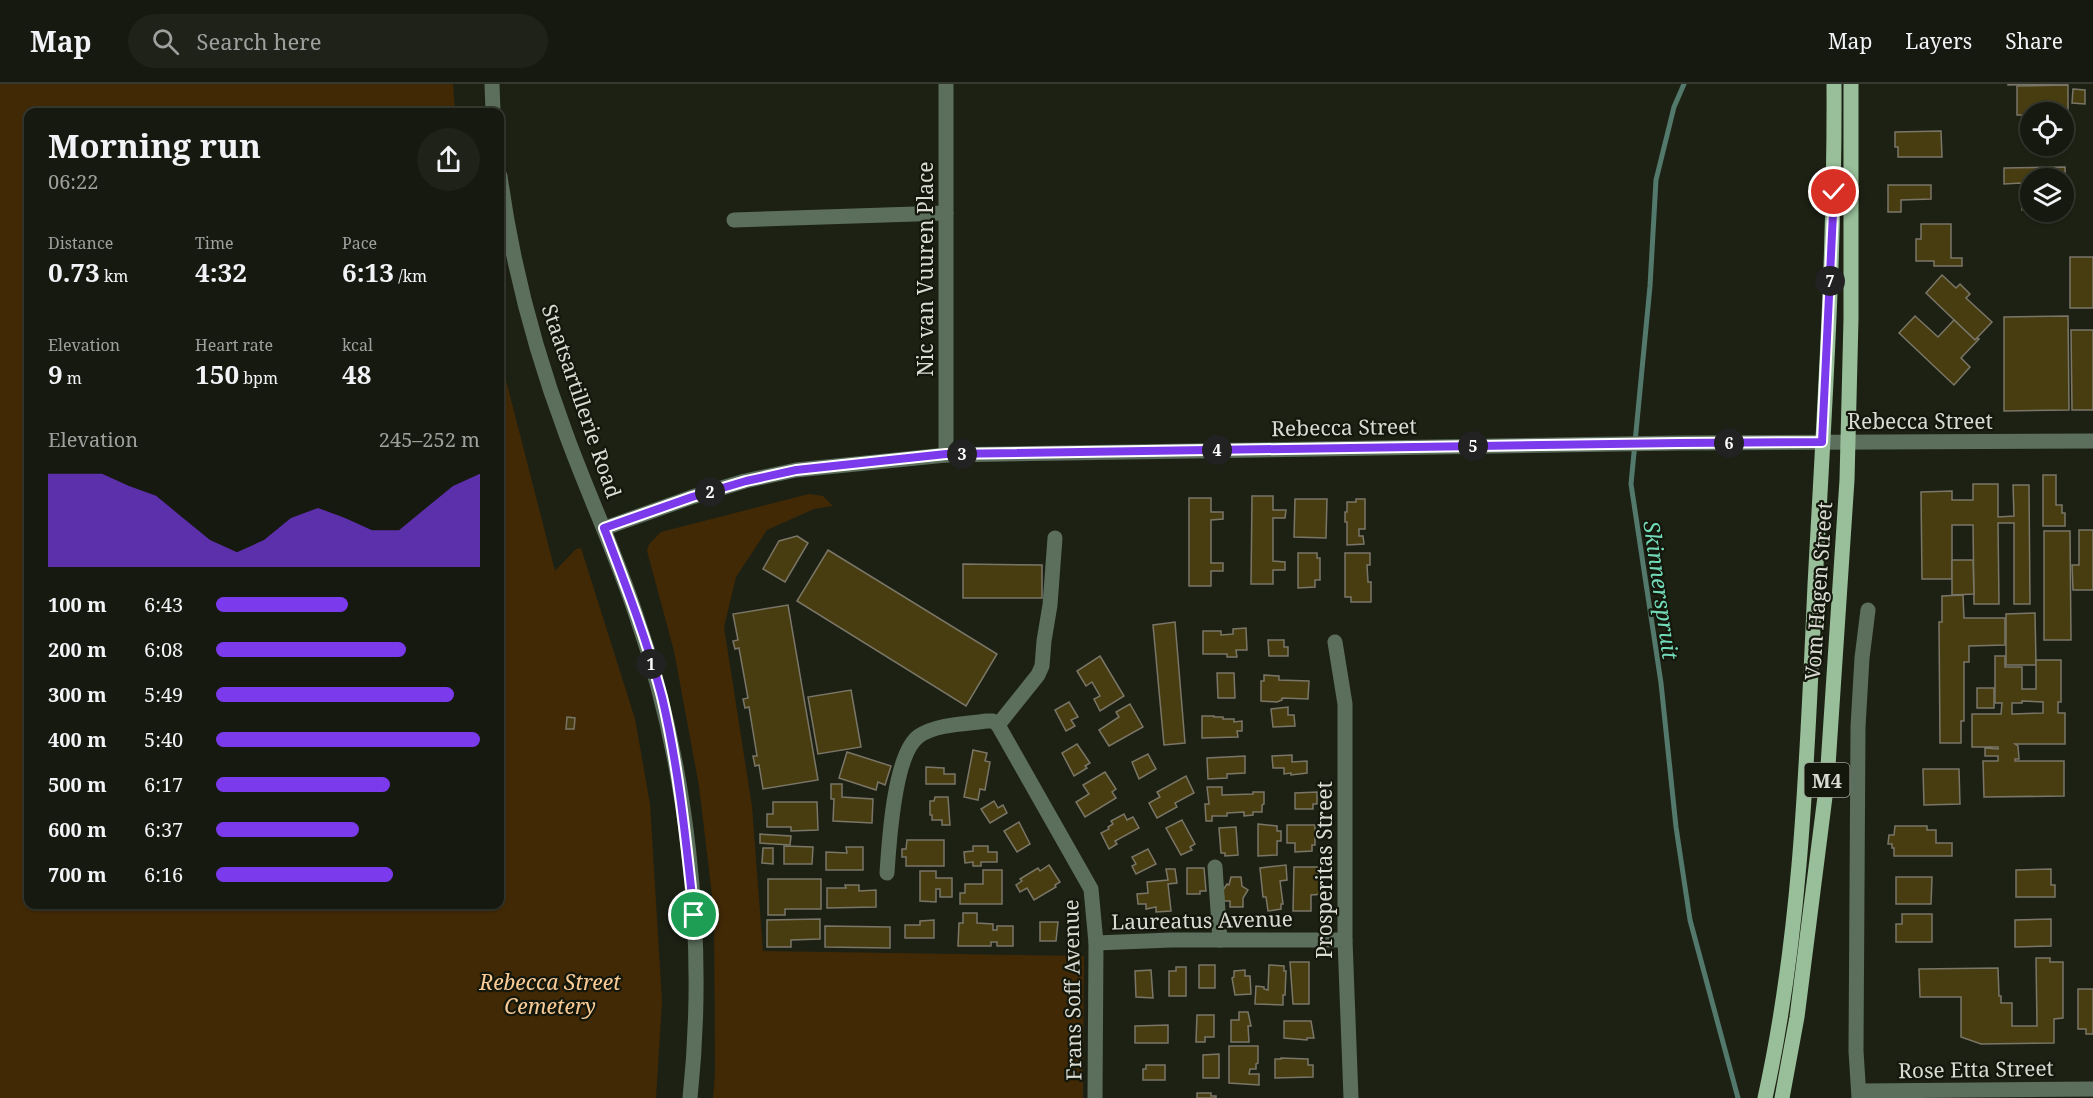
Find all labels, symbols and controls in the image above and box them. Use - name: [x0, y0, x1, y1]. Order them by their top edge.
- search box: [128, 14, 548, 68]
- text: Map: [30, 22, 92, 60]
- icon: search: [149, 25, 182, 58]
- text: Search here: [197, 26, 321, 56]
- text: Map: [1828, 27, 1872, 55]
- text: Layers: [1905, 27, 1972, 55]
- text: Share: [2005, 27, 2063, 55]
- map controls: [2020, 102, 2074, 222]
- button: locate: [2020, 102, 2074, 156]
- text: Morning run: [48, 123, 261, 168]
- button: share: [417, 128, 480, 191]
- street label: Nic van Vuuren Place: [911, 161, 939, 377]
- pin: [1808, 166, 1859, 217]
- text: 06:22: [48, 168, 98, 195]
- button: layers: [2020, 168, 2074, 222]
- icon: check: [1817, 175, 1850, 208]
- text: Distance: [48, 232, 113, 254]
- text: Time: [195, 232, 234, 254]
- text: Pace: [342, 232, 377, 254]
- text: 0.73: [48, 254, 100, 290]
- text: 4:32: [195, 254, 247, 290]
- text: 6:13: [342, 254, 394, 290]
- text: km: [100, 265, 128, 287]
- text: /km: [394, 265, 427, 287]
- pin: 7: [1815, 266, 1845, 296]
- text: 7: [1825, 270, 1835, 292]
- street label: Staatsartillerie Road: [536, 300, 628, 502]
- text: Elevation: [48, 334, 120, 356]
- text: Heart rate: [195, 334, 273, 356]
- text: kcal: [342, 334, 373, 356]
- text: 9: [48, 356, 63, 392]
- text: 150: [195, 356, 239, 392]
- text: 48: [342, 356, 371, 392]
- text: m: [63, 367, 82, 389]
- text: bpm: [239, 367, 278, 389]
- street label: Rebecca Street: [1847, 407, 1993, 435]
- street label: Rebecca Street: [1271, 412, 1417, 442]
- text: Elevation: [48, 426, 138, 453]
- text: 245–252 m: [379, 426, 480, 453]
- pin: 6: [1714, 428, 1744, 458]
- pin: 5: [1458, 431, 1488, 461]
- text: 6: [1724, 432, 1734, 454]
- pin: 4: [1202, 435, 1232, 465]
- text: 5: [1468, 435, 1478, 457]
- pin: 3: [947, 439, 977, 469]
- text: 4: [1212, 439, 1222, 461]
- text: 3: [957, 443, 967, 465]
- pin: 2: [695, 477, 725, 507]
- text: 2: [705, 481, 715, 503]
- street label: Vom Hagen Street: [1798, 501, 1838, 681]
- water label: Skinnerspruit: [1637, 519, 1687, 662]
- text: 100 m: [48, 591, 107, 618]
- text: 6:43: [144, 591, 183, 618]
- text: 200 m: [48, 636, 107, 663]
- text: 6:08: [144, 636, 183, 663]
- pin: 1: [636, 649, 666, 679]
- text: 1: [646, 653, 656, 675]
- text: 300 m: [48, 681, 107, 708]
- text: 5:49: [144, 681, 183, 708]
- text: 400 m: [48, 726, 107, 753]
- text: 5:40: [144, 726, 183, 753]
- road number: M4: [1804, 763, 1850, 797]
- text: 500 m: [48, 771, 107, 798]
- text: 6:17: [144, 771, 183, 798]
- street label: Prosperitas Street: [1310, 781, 1338, 959]
- text: 600 m: [48, 816, 107, 843]
- text: 6:37: [144, 816, 183, 843]
- text: 700 m: [48, 861, 107, 888]
- text: 6:16: [144, 861, 183, 888]
- pin: [668, 889, 719, 940]
- icon: arrive: [677, 898, 710, 931]
- street label: Frans Soff Avenue: [1056, 899, 1088, 1081]
- street label: Laureatus Avenue: [1111, 904, 1293, 936]
- park label: Rebecca Street Cemetery: [478, 968, 621, 1020]
- street label: Rose Etta Street: [1898, 1054, 2054, 1084]

